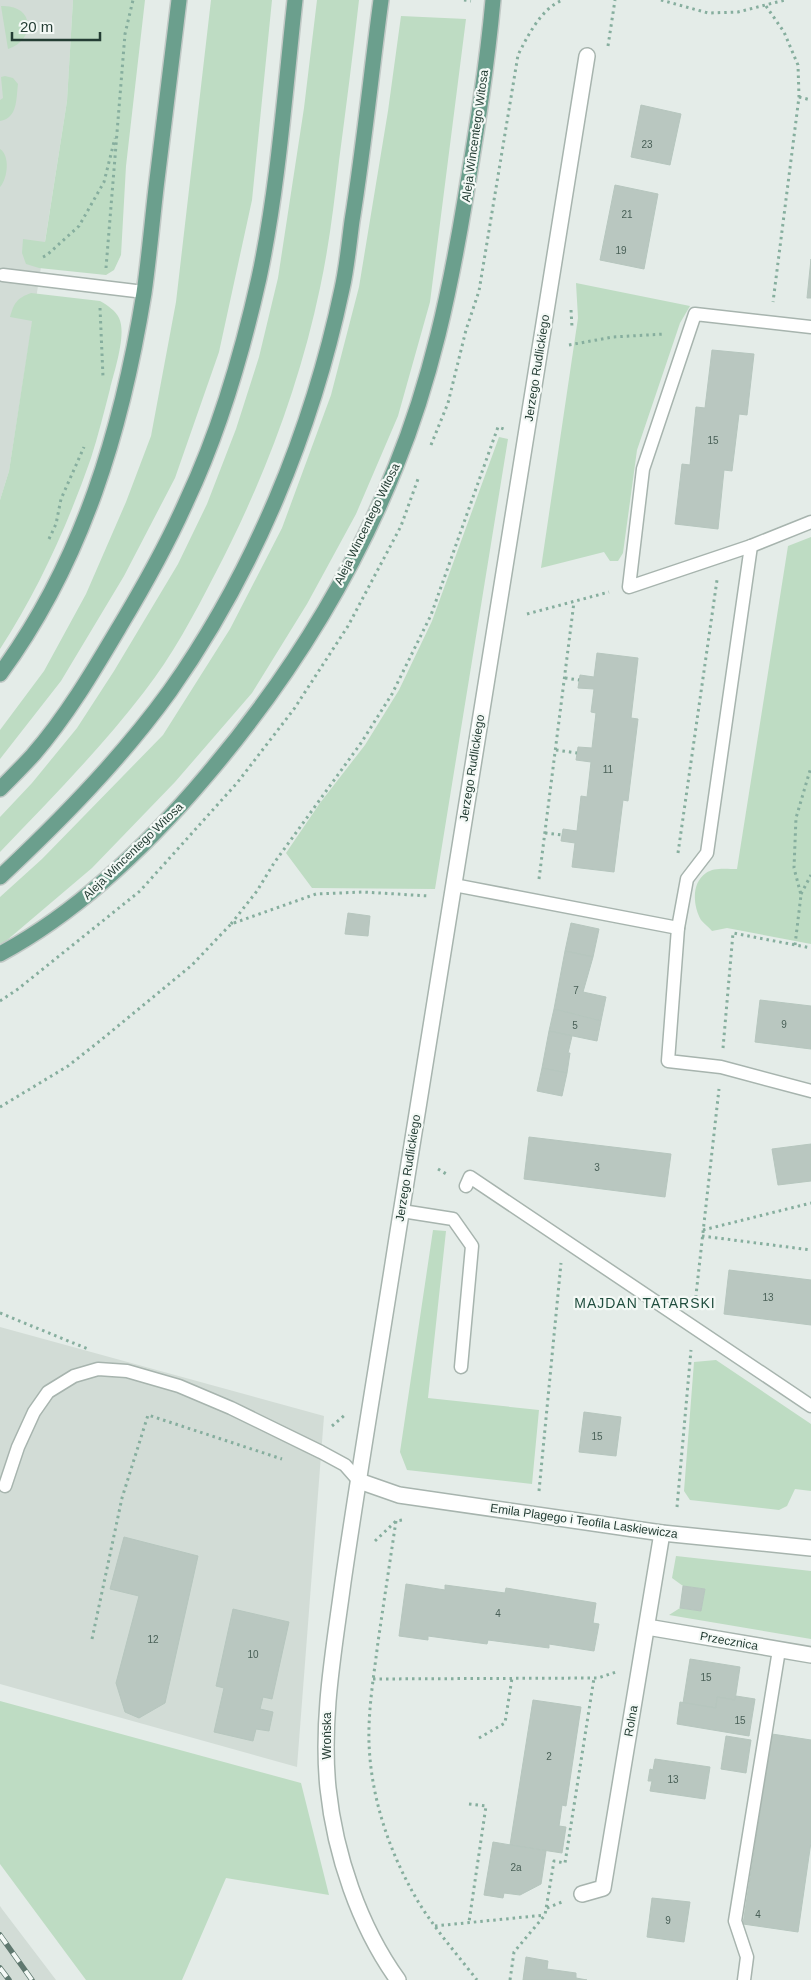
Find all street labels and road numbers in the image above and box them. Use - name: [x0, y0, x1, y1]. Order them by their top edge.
- street label: Aleja Wincentego Witosa: [459, 69, 491, 203]
- street label: Jerzego Rudlickiego: [522, 313, 552, 422]
- street label: Aleja Wincentego Witosa: [331, 461, 403, 587]
- street label: Jerzego Rudlickiego: [457, 713, 487, 822]
- street label: Aleja Wincentego Witosa: [80, 799, 186, 902]
- street label: Jerzego Rudlickiego: [393, 1113, 423, 1222]
- street label: Emila Plagego i Teofila Laskiewicza: [489, 1501, 679, 1541]
- street label: Przecznica: [699, 1629, 759, 1653]
- street label: Rolna: [621, 1704, 641, 1738]
- street label: Wrońska: [320, 1712, 334, 1760]

